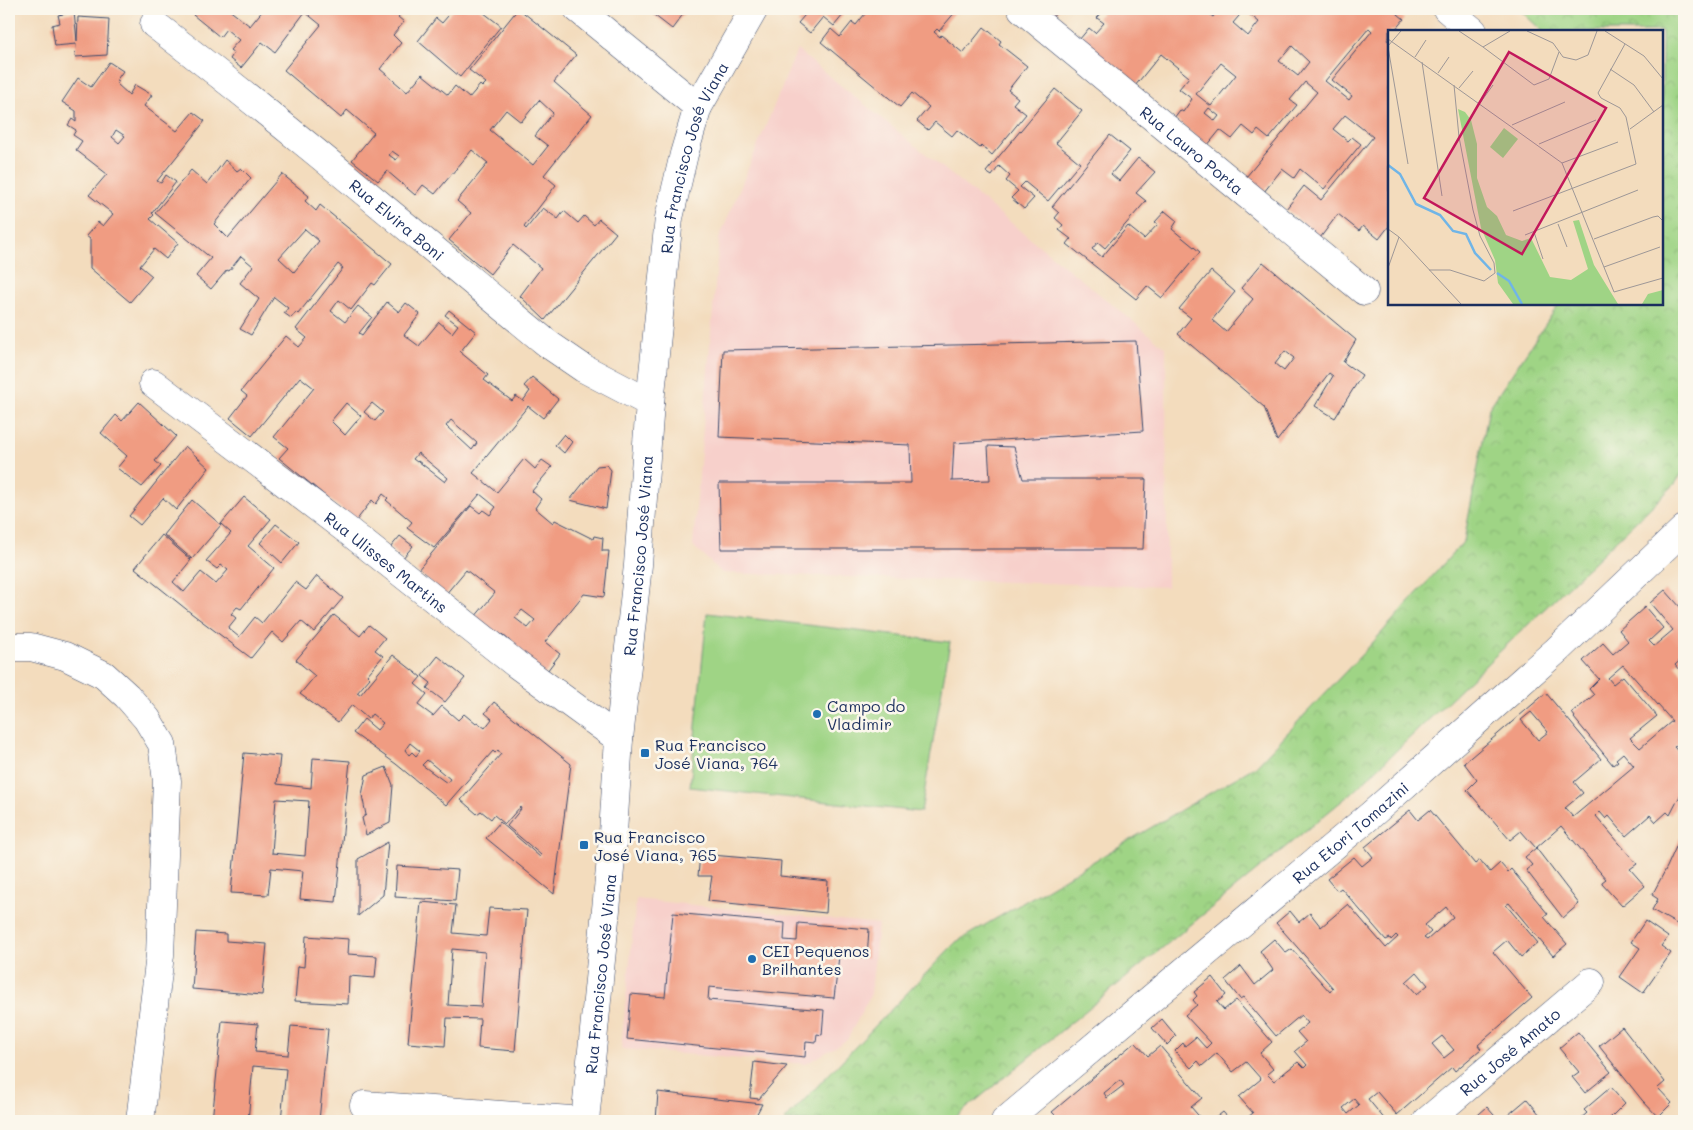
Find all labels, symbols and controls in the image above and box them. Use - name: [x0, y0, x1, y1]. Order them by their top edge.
- inset map: [1388, 30, 1663, 305]
- street label: Rua Francisco José Viana: [655, 58, 732, 255]
- street label: Rua Lauro Porta: [1136, 101, 1249, 199]
- street label: Rua Elvira Boni: [346, 174, 449, 265]
- street label: Rua Francisco José Viana: [618, 454, 657, 657]
- street label: Rua Ulisses Martins: [321, 506, 453, 617]
- place label: Campo do Vladimir: [827, 695, 905, 734]
- marker: Campo do Vladimir: [811, 708, 823, 720]
- place label: Rua Francisco José Viana, 764: [655, 734, 779, 773]
- marker: Rua Francisco José Viana, 764: [639, 747, 651, 759]
- street label: Rua Etori Tomazini: [1287, 776, 1413, 887]
- place label: Rua Francisco José Viana, 765: [594, 826, 717, 865]
- marker: Rua Francisco José Viana, 765: [578, 839, 590, 851]
- street label: Rua Francisco José Viana: [579, 873, 620, 1075]
- place label: CEI Pequenos Brilhantes: [762, 940, 869, 979]
- marker: CEI Pequenos Brilhantes: [746, 953, 758, 965]
- street label: Rua José Amato: [1455, 1003, 1564, 1100]

